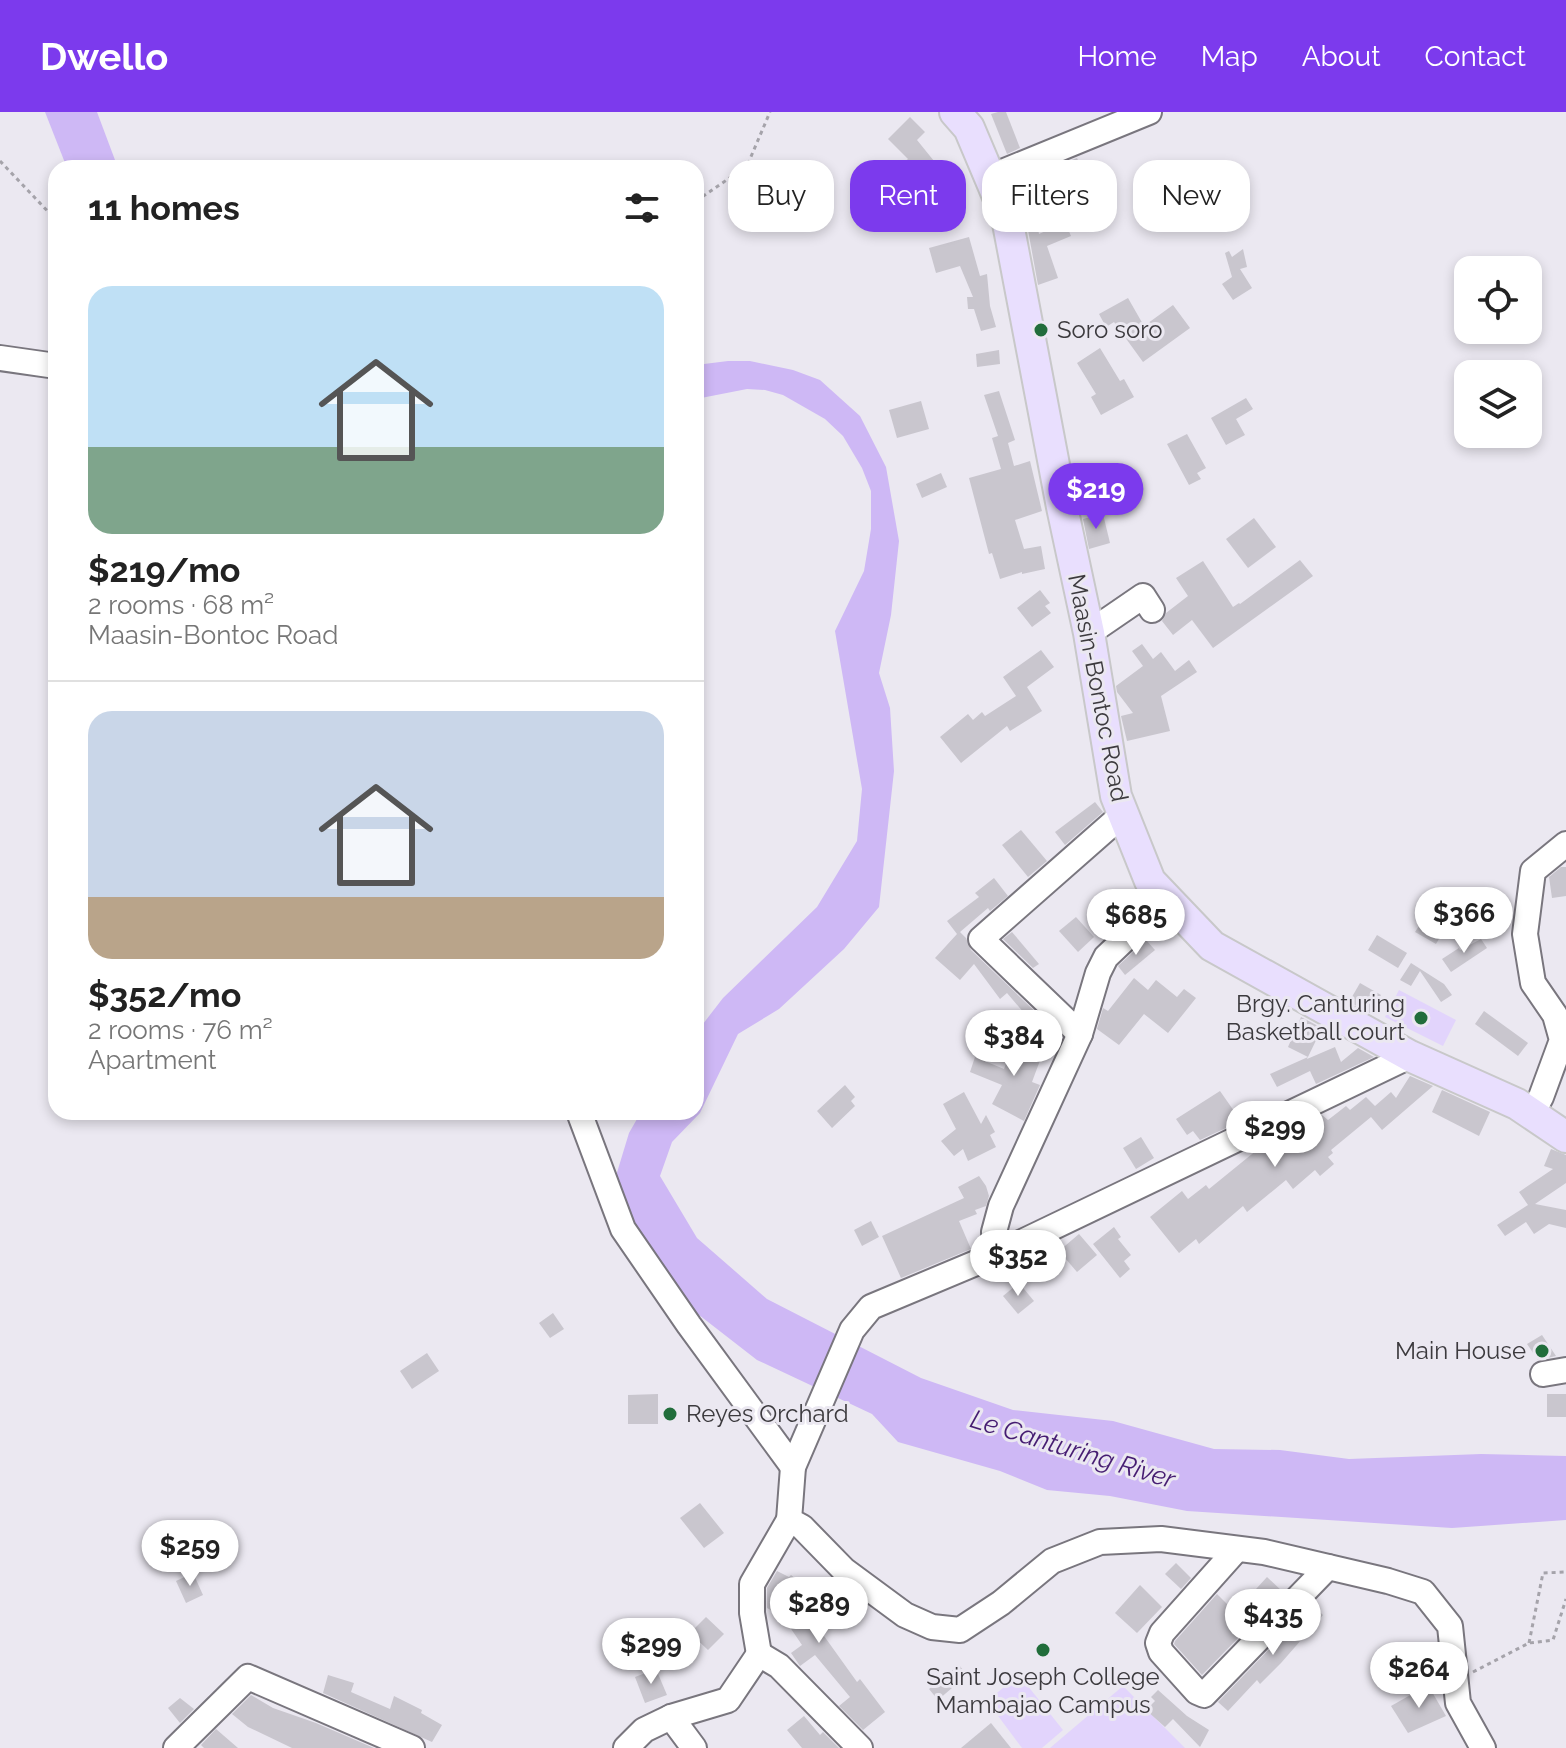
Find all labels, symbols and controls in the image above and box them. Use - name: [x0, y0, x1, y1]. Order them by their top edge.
- text: Dwello: [40, 34, 168, 79]
- text: Home: [1077, 40, 1157, 73]
- text: Map: [1201, 40, 1258, 73]
- text: About: [1302, 40, 1381, 73]
- text: Contact: [1425, 40, 1526, 73]
- chip: Buy: [728, 160, 834, 232]
- chip: Rent: [850, 160, 966, 232]
- chip: Filters: [982, 160, 1117, 232]
- chip: New: [1133, 160, 1250, 232]
- icon: filters: [620, 186, 664, 230]
- text: 11 homes: [88, 188, 240, 228]
- map controls: [1454, 256, 1542, 448]
- button: locate: [1454, 256, 1542, 344]
- place label: Soro soro: [1057, 315, 1162, 344]
- marker: Soro soro: [1032, 321, 1050, 339]
- icon: home: [304, 338, 448, 482]
- button: layers: [1454, 360, 1542, 448]
- pin: $219: [1049, 463, 1143, 531]
- text: $219: [1066, 474, 1126, 504]
- text: $219/mo: [88, 550, 240, 590]
- street label: Maasin-Bontoc Road: [1062, 572, 1135, 804]
- text: 2 rooms · 68 m²: [88, 590, 274, 620]
- text: Maasin-Bontoc Road: [88, 620, 338, 650]
- icon: home: [304, 763, 448, 907]
- pin: $366: [1417, 887, 1511, 955]
- pin: $685: [1089, 889, 1183, 957]
- text: $366: [1433, 898, 1495, 928]
- text: $685: [1105, 900, 1167, 930]
- text: $352/mo: [88, 975, 241, 1015]
- place label: Brgy. Canturing Basketball court: [1226, 989, 1405, 1046]
- marker: Brgy. Canturing Basketball court: [1412, 1009, 1430, 1027]
- pin: $384: [967, 1010, 1061, 1078]
- text: 2 rooms · 76 m²: [88, 1015, 273, 1045]
- text: $384: [983, 1021, 1045, 1051]
- text: Apartment: [88, 1045, 217, 1075]
- pin: $299: [1228, 1101, 1322, 1169]
- text: $299: [1244, 1112, 1306, 1142]
- pin: $352: [971, 1230, 1065, 1298]
- text: $352: [988, 1241, 1048, 1271]
- place label: Main House: [1395, 1336, 1526, 1365]
- marker: Main House: [1533, 1342, 1551, 1360]
- place label: Reyes Orchard: [686, 1399, 849, 1428]
- water label: Le Canturing River: [967, 1404, 1180, 1495]
- marker: Reyes Orchard: [661, 1405, 679, 1423]
- pin: $259: [143, 1520, 237, 1588]
- text: $259: [160, 1531, 220, 1561]
- pin: $289: [772, 1577, 866, 1645]
- text: $289: [788, 1588, 850, 1618]
- pin: $435: [1226, 1589, 1320, 1657]
- text: $435: [1243, 1600, 1303, 1630]
- pin: $299: [604, 1618, 698, 1686]
- text: $299: [620, 1629, 682, 1659]
- marker: Saint Joseph College Mambajao Campus: [1034, 1641, 1052, 1659]
- pin: $264: [1372, 1642, 1466, 1710]
- text: $264: [1388, 1653, 1450, 1683]
- place label: Saint Joseph College Mambajao Campus: [926, 1662, 1160, 1719]

